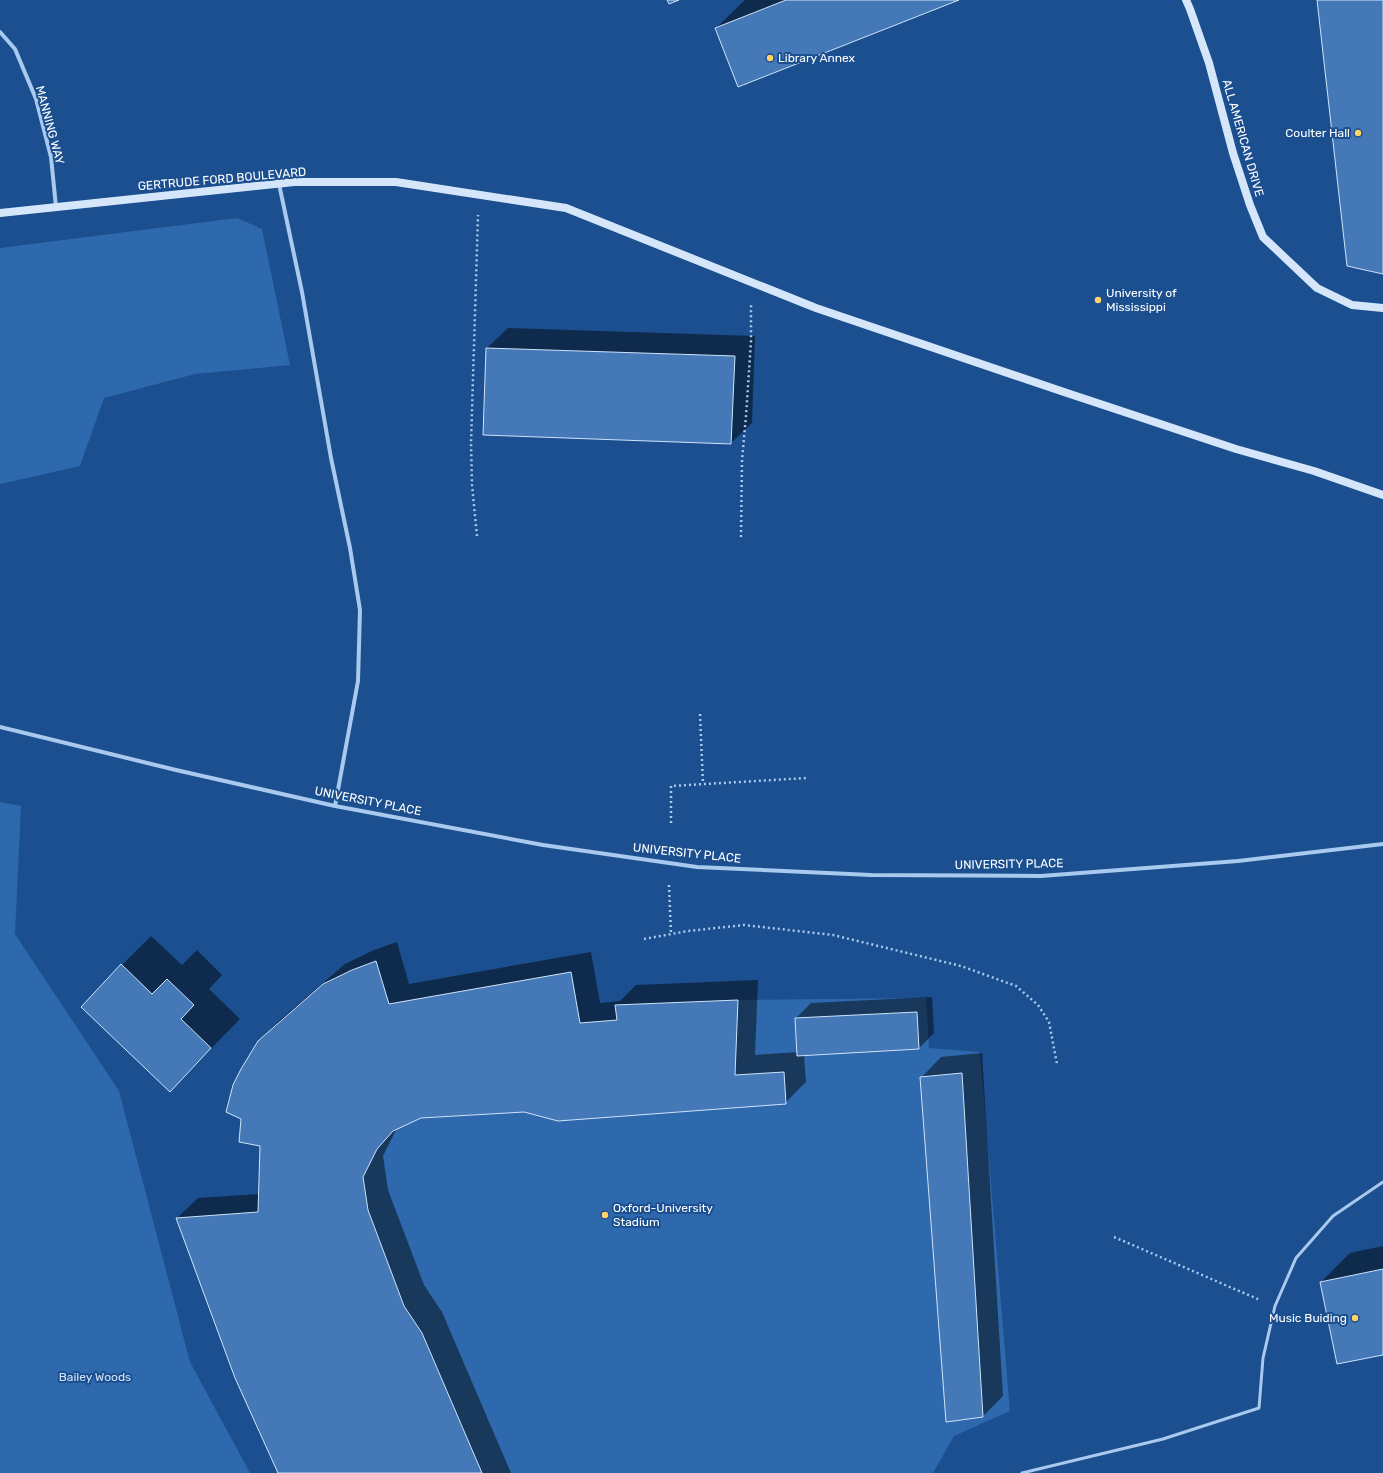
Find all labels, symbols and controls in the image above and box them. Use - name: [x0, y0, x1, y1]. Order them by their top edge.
- place label: Library Annex: [778, 51, 856, 65]
- marker: Library Annex: [765, 53, 775, 63]
- street label: ALL AMERICAN DRIVE: [1220, 78, 1266, 198]
- street label: MANNING WAY: [33, 84, 67, 166]
- place label: Coulter Hall: [1285, 126, 1350, 140]
- marker: Coulter Hall: [1353, 128, 1363, 138]
- street label: GERTRUDE FORD BOULEVARD: [137, 165, 307, 193]
- place label: University of Mississippi: [1106, 286, 1177, 314]
- marker: University of Mississippi: [1093, 295, 1103, 305]
- street label: UNIVERSITY PLACE: [313, 784, 423, 818]
- street label: UNIVERSITY PLACE: [632, 840, 742, 866]
- street label: UNIVERSITY PLACE: [955, 856, 1063, 872]
- place label: Oxford-University Stadium: [613, 1201, 713, 1229]
- marker: Oxford-University Stadium: [600, 1210, 610, 1220]
- place label: Music Buiding: [1269, 1311, 1347, 1325]
- marker: Music Buiding: [1350, 1313, 1360, 1323]
- park label: Bailey Woods: [59, 1370, 131, 1384]

